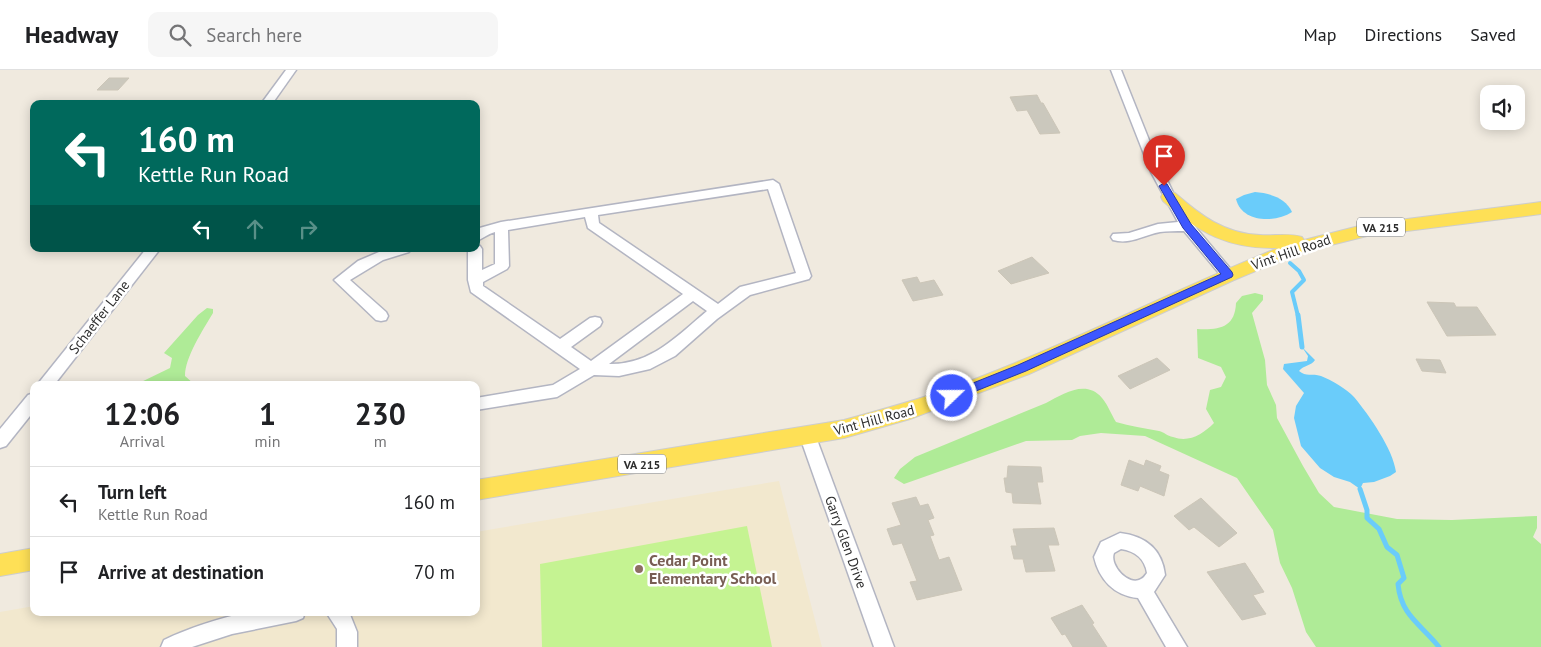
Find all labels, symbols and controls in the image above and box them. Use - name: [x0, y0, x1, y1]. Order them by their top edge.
- search box: [148, 12, 498, 57]
- text: Headway: [25, 19, 118, 50]
- icon: search: [166, 21, 194, 49]
- text: Search here: [206, 23, 302, 47]
- text: Map: [1304, 23, 1336, 46]
- text: Directions: [1364, 23, 1442, 46]
- text: Saved: [1470, 23, 1516, 46]
- map controls: [1480, 85, 1525, 130]
- button: sound: [1480, 85, 1525, 130]
- text: 160 m: [138, 116, 235, 162]
- icon: left: [55, 120, 120, 185]
- pin: [1143, 135, 1185, 186]
- icon: arrive: [1150, 142, 1178, 170]
- text: Kettle Run Road: [138, 160, 289, 188]
- icon: left: [188, 215, 216, 243]
- icon: ahead: [241, 215, 269, 243]
- icon: right: [294, 215, 322, 243]
- road number: VA 215: [1357, 218, 1405, 236]
- street label: Vint Hill Road: [1248, 230, 1333, 274]
- street label: Schaeffer Lane: [65, 277, 133, 357]
- position arrow: [925, 369, 977, 421]
- text: 12:06: [104, 394, 180, 433]
- text: 1: [259, 394, 276, 433]
- text: 230: [355, 394, 406, 433]
- street label: Vint Hill Road: [831, 401, 916, 440]
- text: Arrival: [120, 431, 165, 451]
- text: min: [255, 431, 281, 451]
- text: m: [374, 431, 387, 451]
- road number: VA 215: [618, 454, 666, 474]
- text: Turn left: [98, 480, 167, 504]
- icon: left: [55, 488, 83, 516]
- text: 160 m: [403, 490, 455, 514]
- street label: Garry Glen Drive: [821, 493, 871, 591]
- text: Kettle Run Road: [98, 504, 208, 524]
- place label: Cedar Point Elementary School: [649, 550, 776, 588]
- icon: arrive: [55, 558, 83, 586]
- text: Arrive at destination: [98, 560, 264, 584]
- text: 70 m: [414, 560, 455, 584]
- marker: Cedar Point Elementary School: [633, 563, 645, 575]

